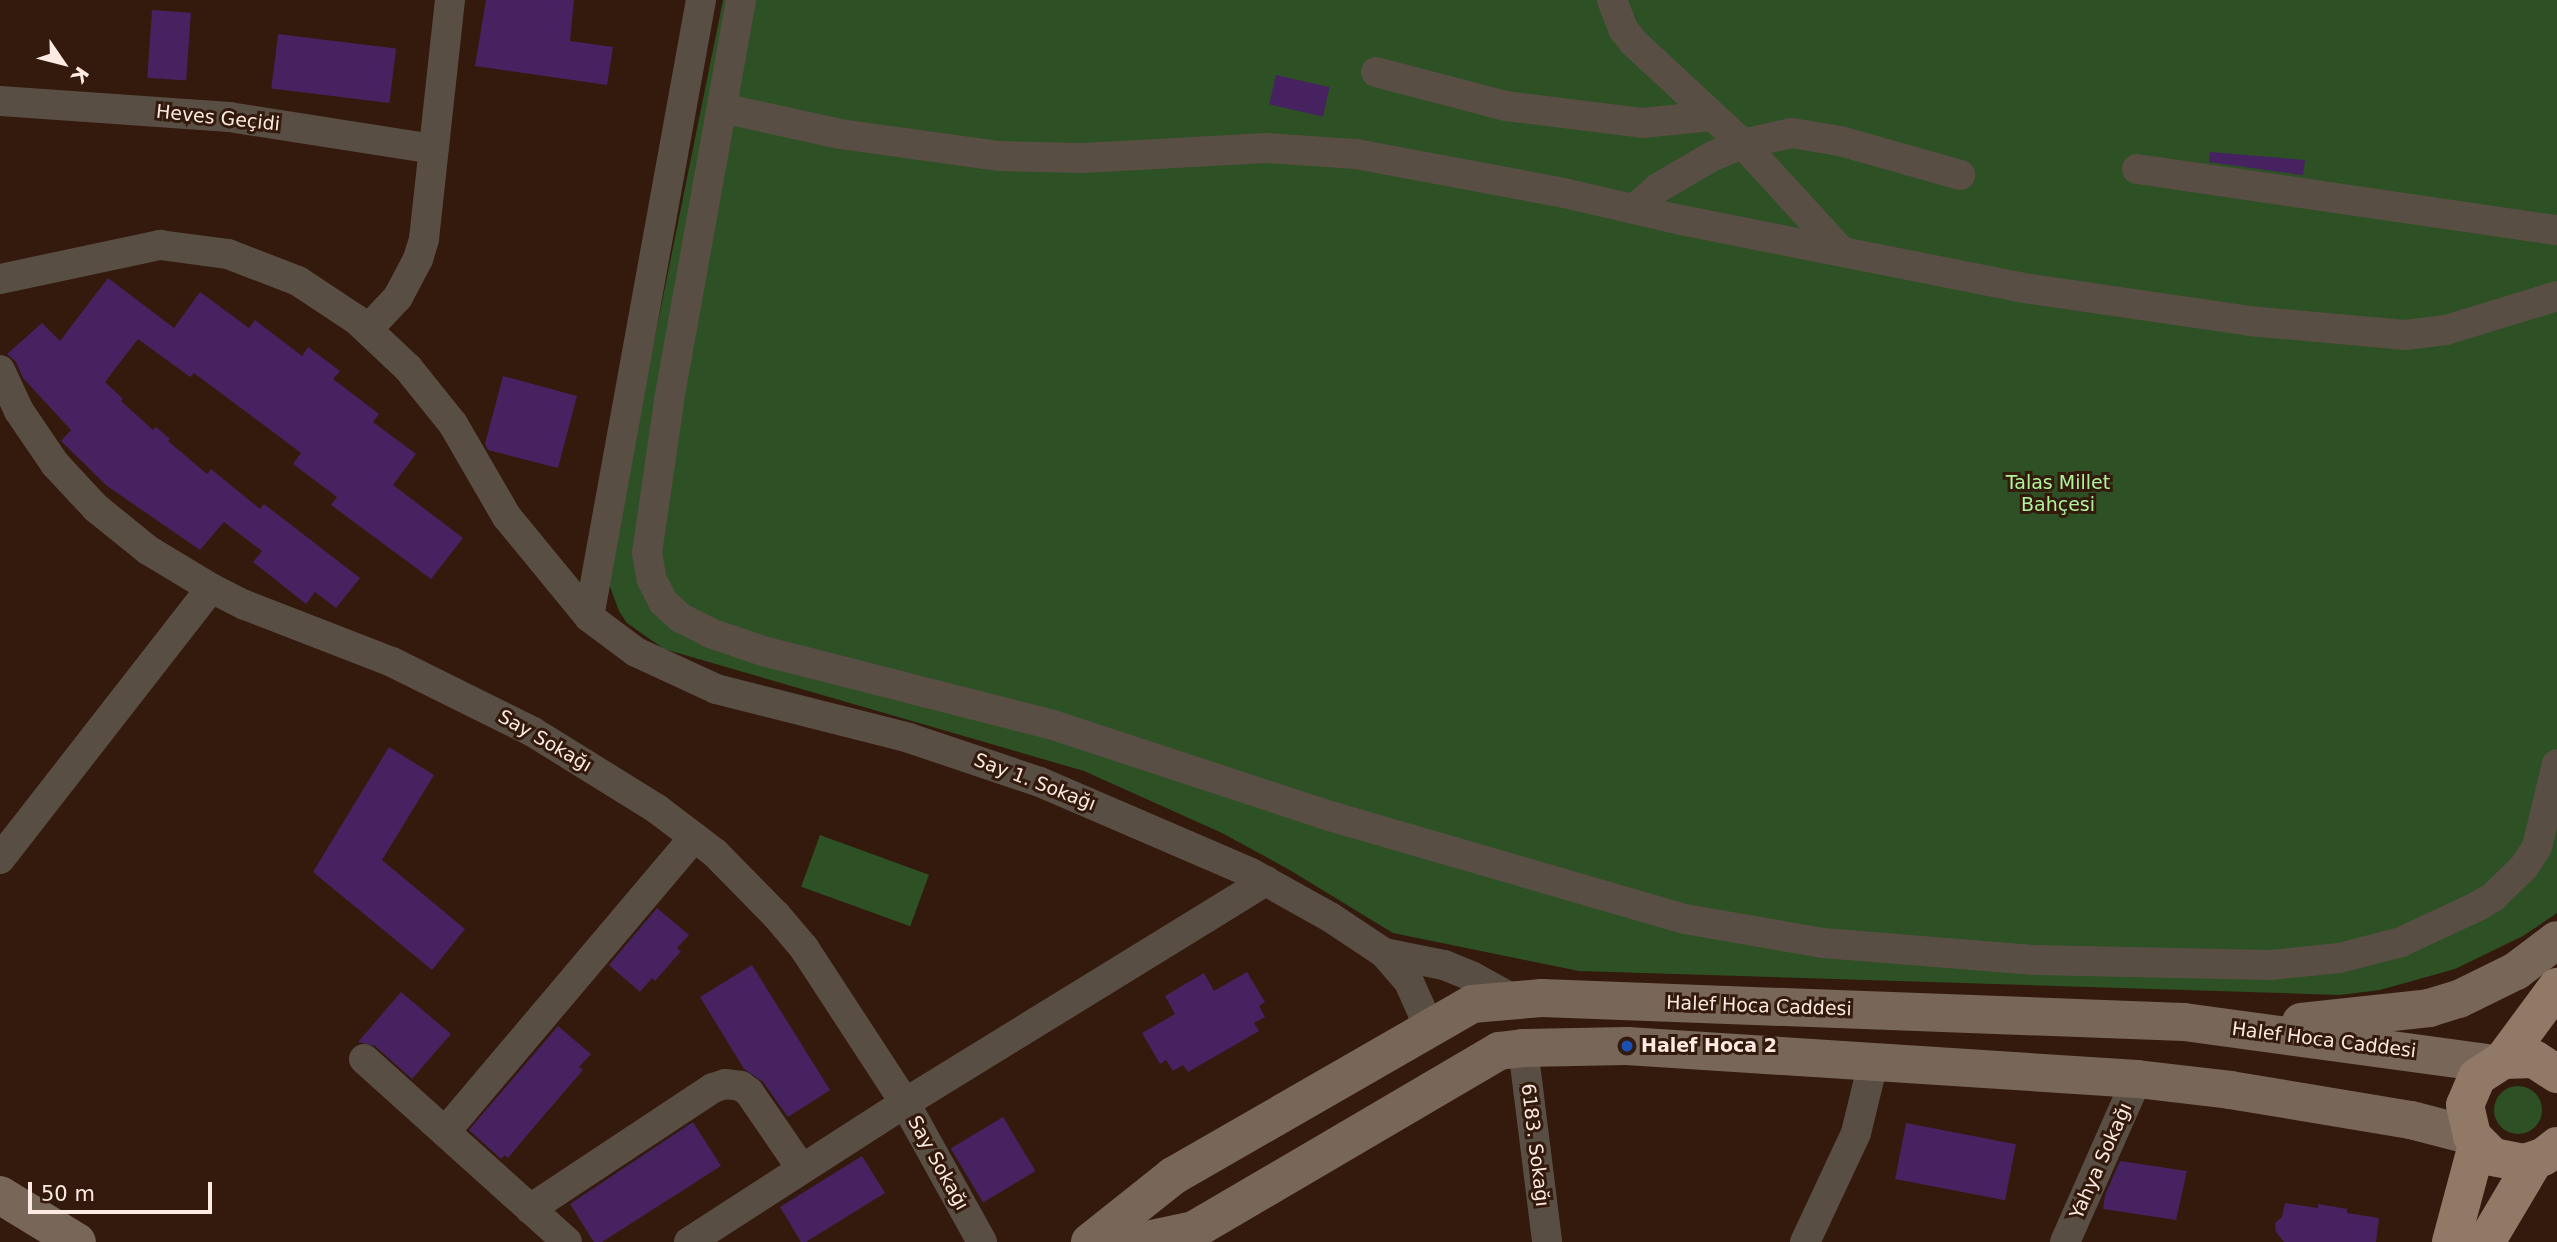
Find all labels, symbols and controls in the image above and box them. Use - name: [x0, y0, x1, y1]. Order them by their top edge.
- north arrow: [28, 28, 98, 98]
- text: K: [67, 63, 93, 87]
- street label: Heves Geçidi: [155, 100, 281, 136]
- park label: Talas Millet Bahçesi: [2006, 472, 2110, 516]
- street label: Say Sokağı: [494, 705, 596, 777]
- street label: Say 1. Sokağı: [971, 748, 1099, 816]
- street label: Halef Hoca Caddesi: [1666, 991, 1852, 1021]
- street label: Halef Hoca Caddesi: [2231, 1017, 2417, 1063]
- place label: Halef Hoca 2: [1641, 1035, 1777, 1057]
- marker: Halef Hoca 2: [1619, 1038, 1635, 1054]
- street label: 6183. Sokağı: [1516, 1082, 1554, 1208]
- street label: Yahya Sokağı: [2065, 1099, 2137, 1223]
- street label: Say Sokağı: [903, 1112, 973, 1214]
- scale bar: [32, 1168, 215, 1212]
- text: 50 m: [41, 1182, 95, 1206]

